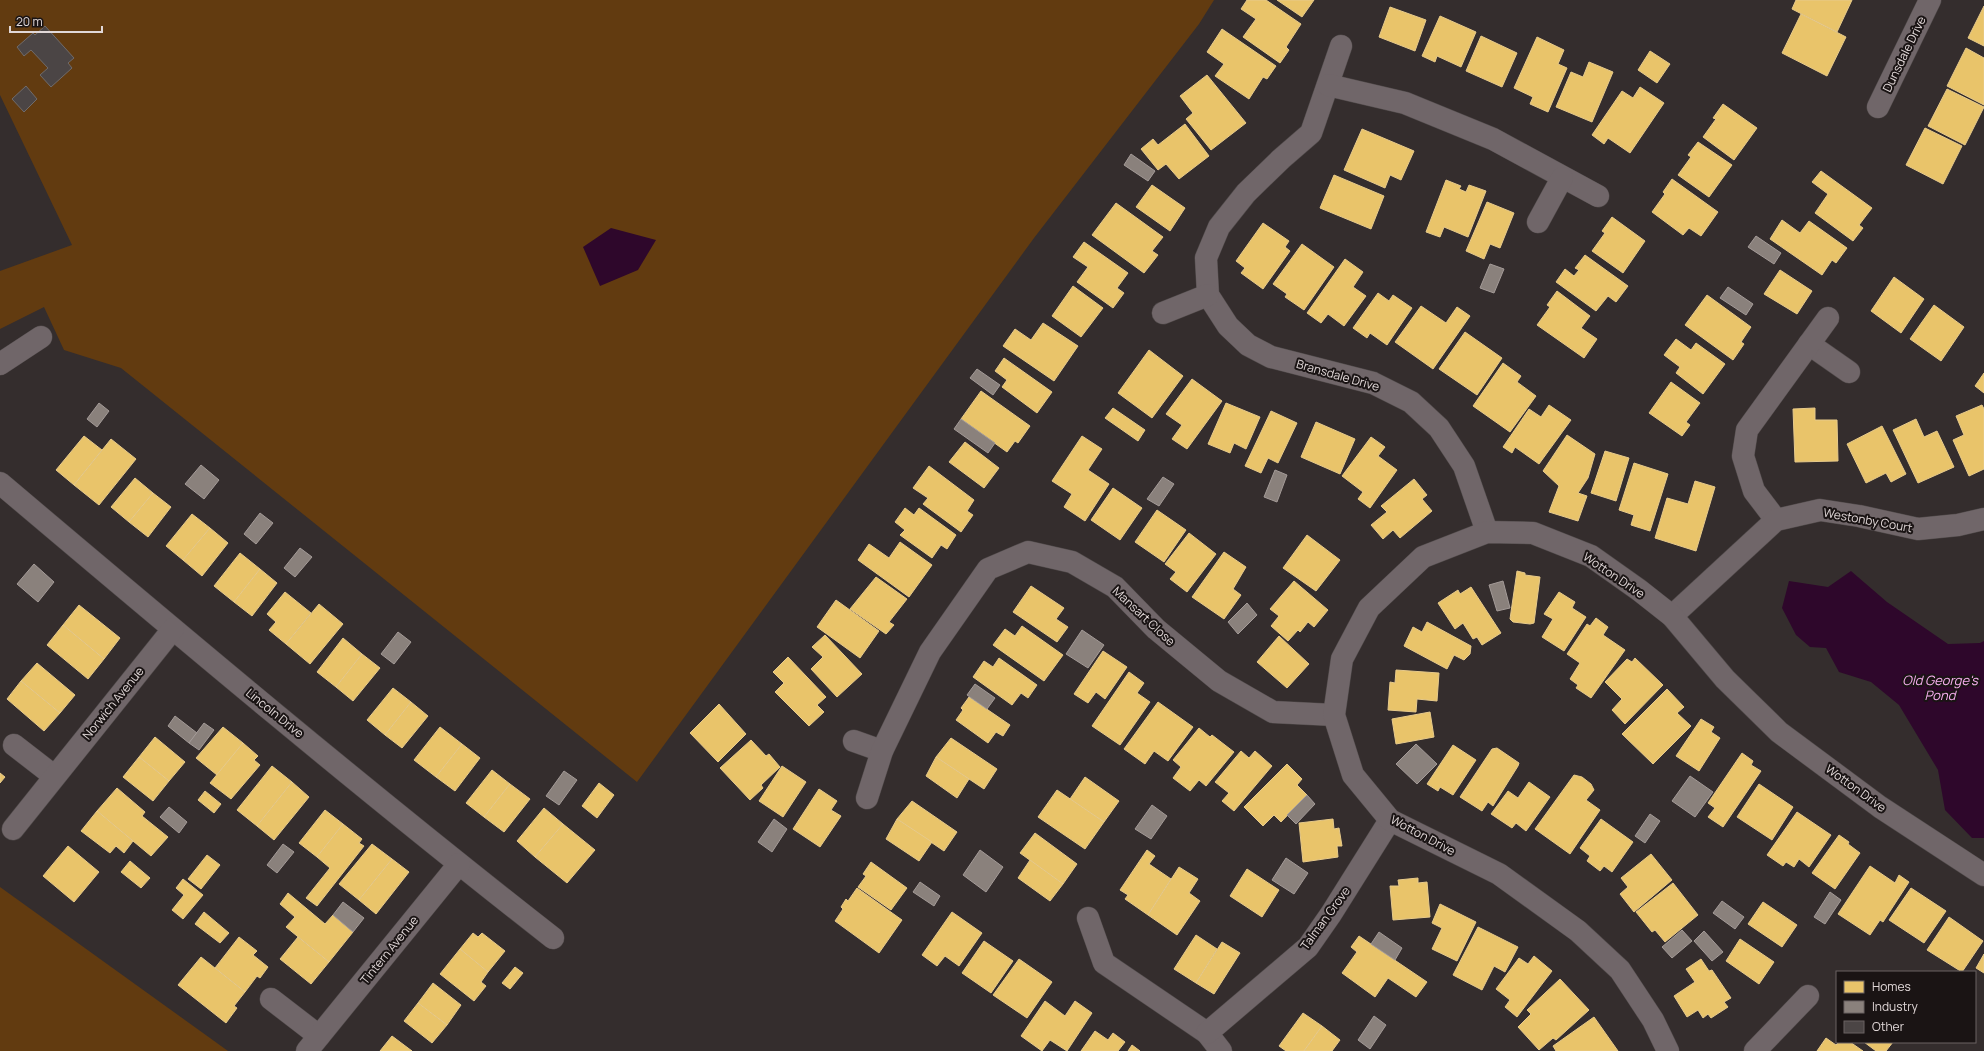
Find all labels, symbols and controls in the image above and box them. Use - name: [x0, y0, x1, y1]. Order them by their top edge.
- scale bar: [10, 8, 102, 34]
- text: 20 m: [16, 13, 43, 30]
- street label: Dunsdale Drive: [1878, 13, 1930, 95]
- street label: Bransdale Drive: [1295, 355, 1381, 395]
- street label: Westonby Court: [1822, 504, 1914, 536]
- street label: Wotton Drive: [1580, 548, 1648, 602]
- street label: Mansart Close: [1109, 582, 1179, 650]
- street label: Norwich Avenue: [78, 663, 148, 743]
- water label: Old George's Pond: [1902, 671, 1979, 704]
- street label: Lincoln Drive: [242, 684, 308, 742]
- street label: Wotton Drive: [1822, 760, 1890, 816]
- street label: Wotton Drive: [1388, 811, 1458, 859]
- street label: Talman Grove: [1296, 883, 1354, 953]
- street label: Tintern Avenue: [356, 912, 422, 988]
- legend: [1836, 971, 1976, 1043]
- text: Homes: [1872, 978, 1911, 995]
- text: Industry: [1872, 998, 1918, 1015]
- text: Other: [1872, 1018, 1905, 1035]

